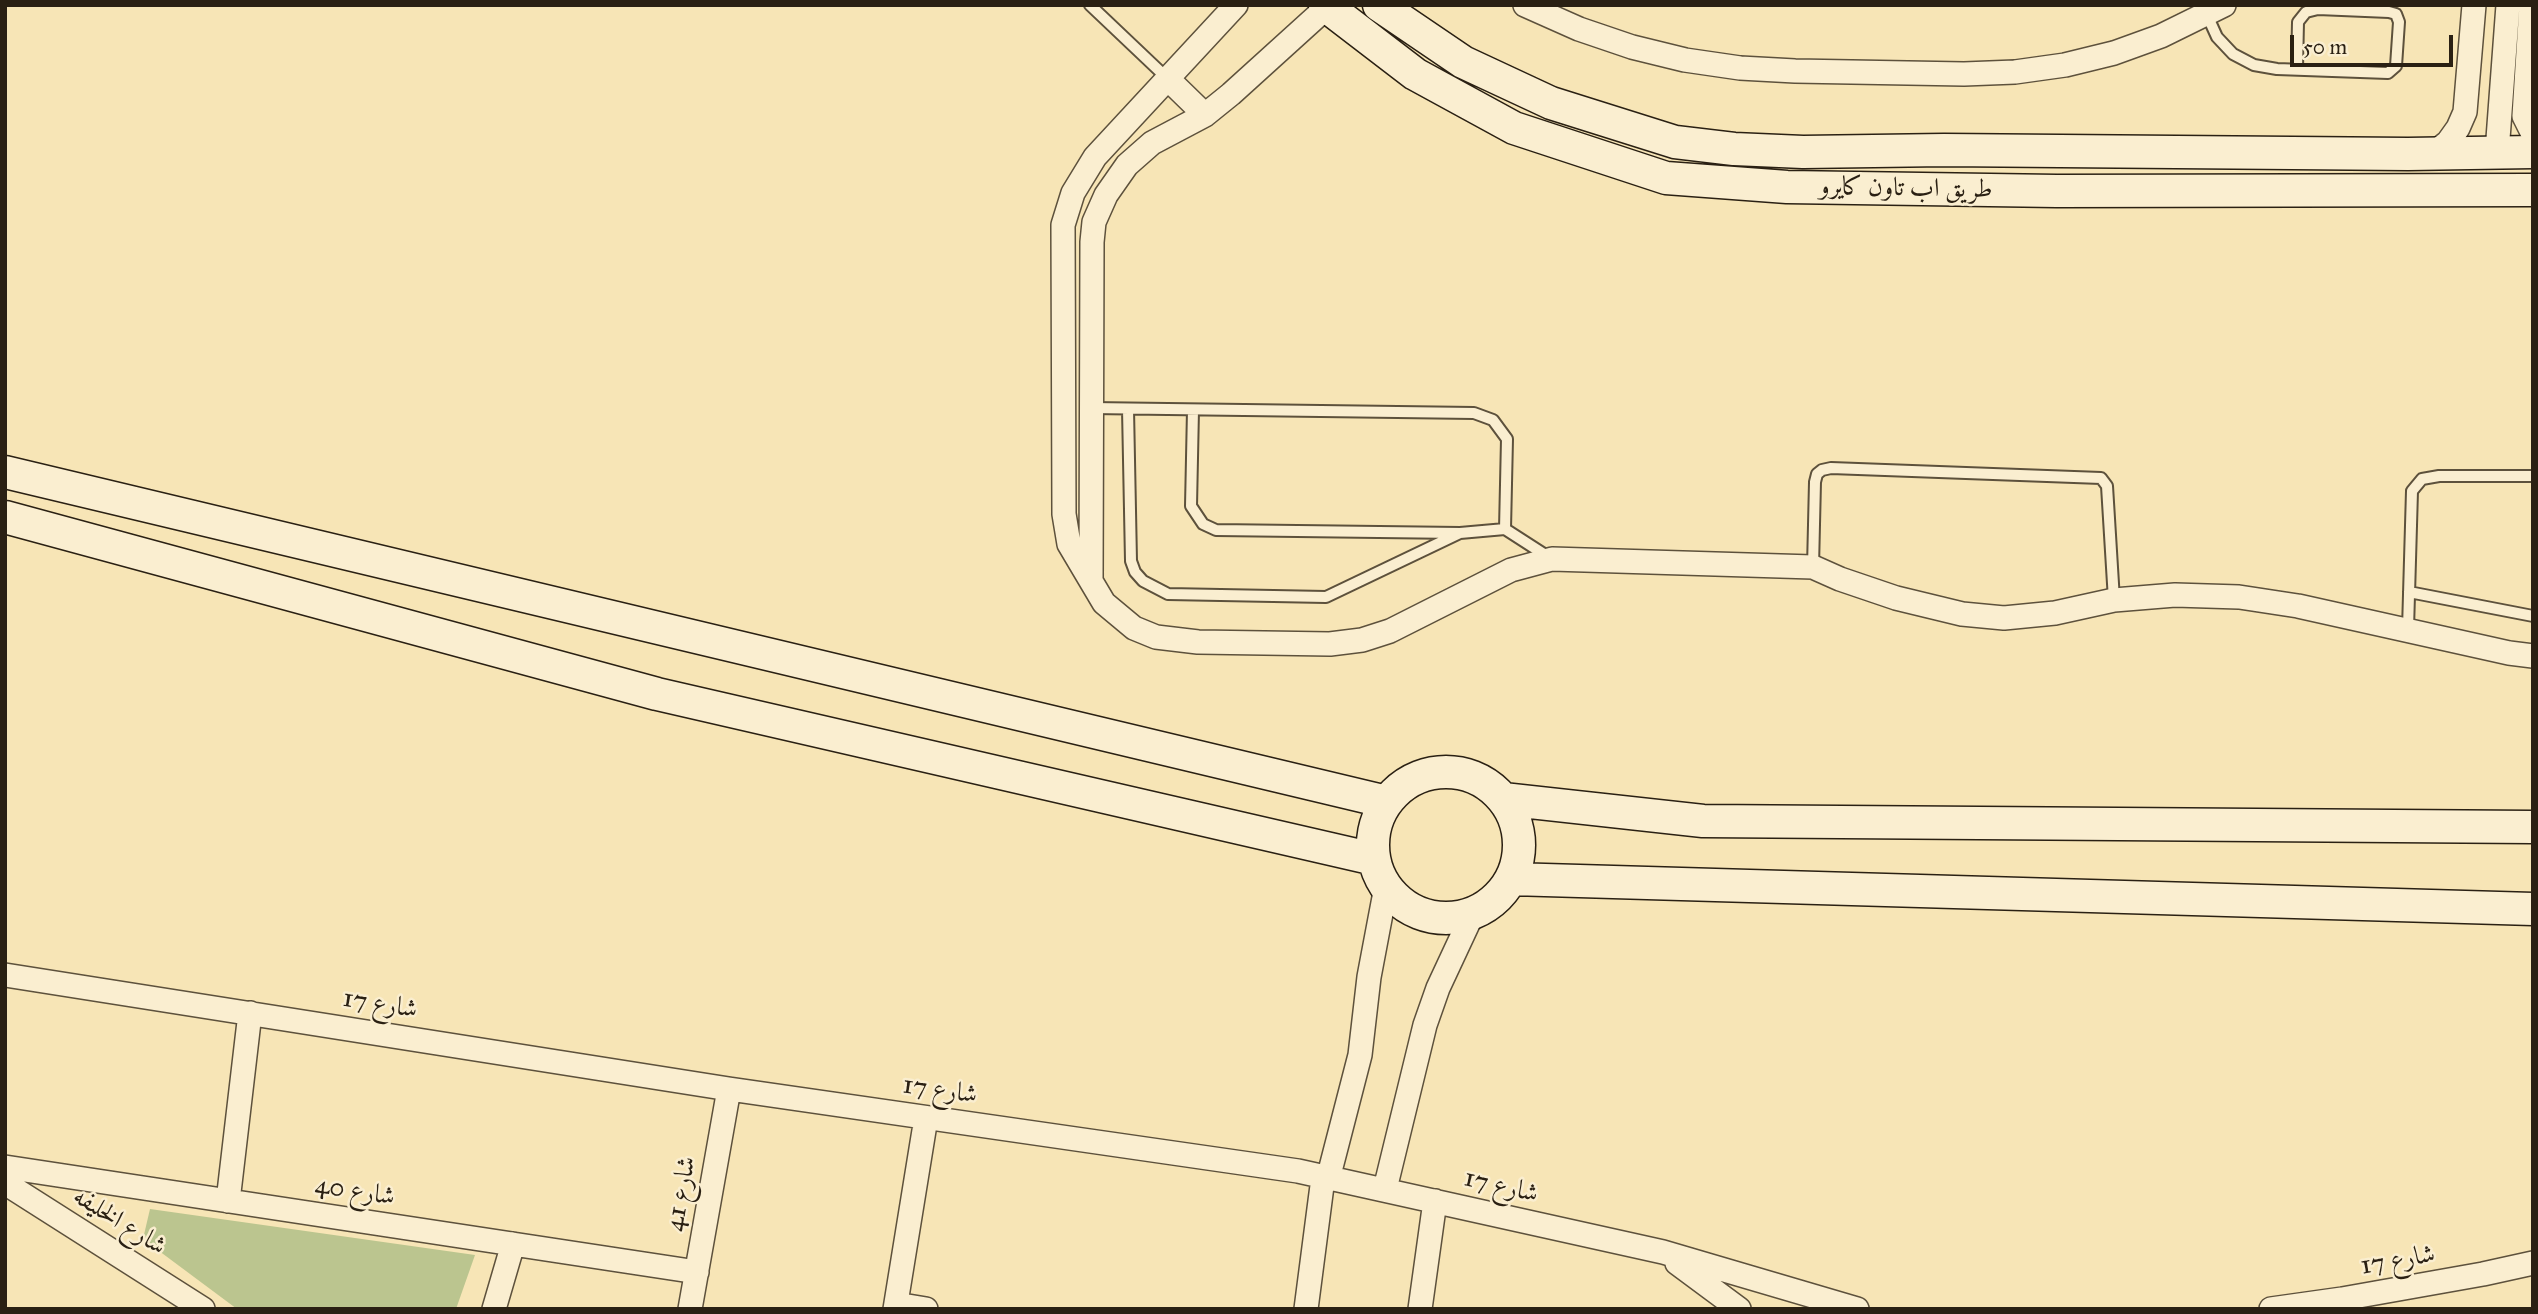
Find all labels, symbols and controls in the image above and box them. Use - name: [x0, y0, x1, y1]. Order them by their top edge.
- scale bar: [2293, 21, 2456, 65]
- text: 50 m: [2303, 34, 2347, 60]
- street label: طريق اب تاون كايرو: [1819, 172, 1993, 206]
- street label: شارع 17: [341, 984, 419, 1026]
- street label: شارع 17: [901, 1070, 979, 1112]
- street label: شارع 41: [660, 1154, 704, 1234]
- street label: شارع 17: [1461, 1163, 1541, 1211]
- street label: شارع 40: [313, 1170, 397, 1214]
- street label: شارع الخليفه: [67, 1181, 171, 1263]
- street label: شارع 17: [2358, 1239, 2438, 1283]

